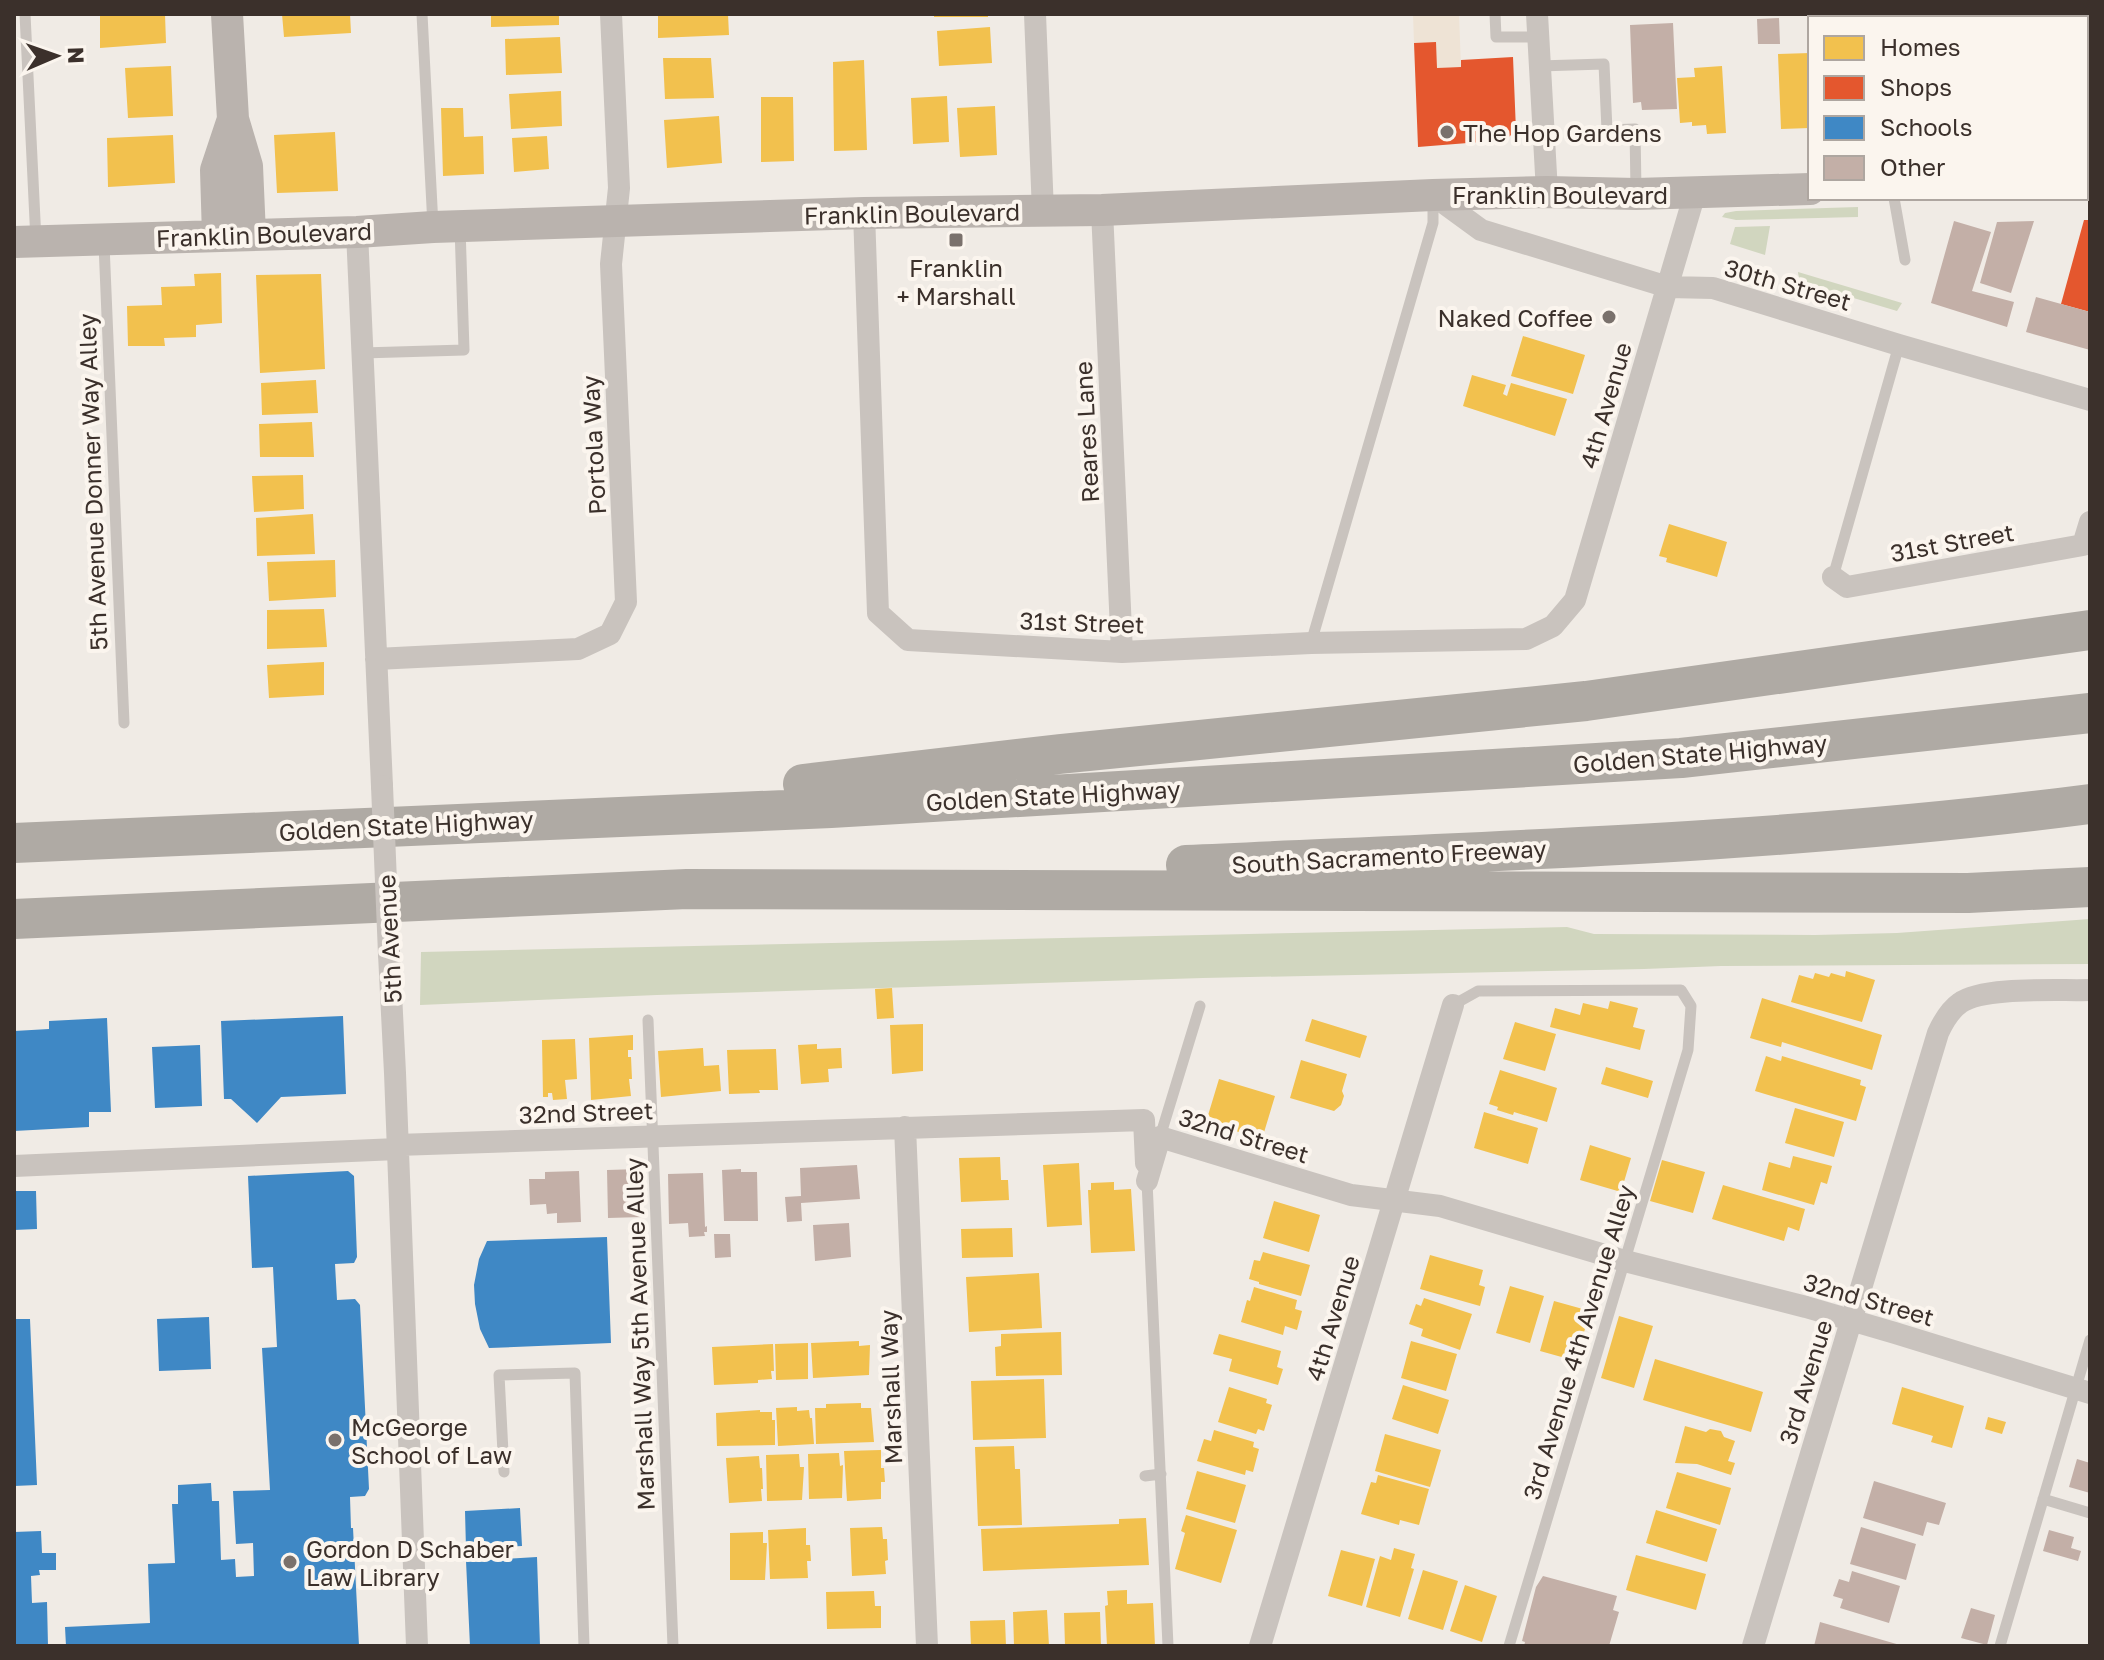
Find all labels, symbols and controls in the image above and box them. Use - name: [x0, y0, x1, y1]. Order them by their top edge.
- north arrow: [16, 16, 96, 96]
- legend: [1808, 16, 2088, 200]
- text: Homes: [1880, 32, 1961, 61]
- text: N: [63, 46, 90, 64]
- text: Shops: [1880, 72, 1952, 101]
- text: Schools: [1880, 112, 1972, 141]
- place label: The Hop Gardens: [1463, 118, 1662, 147]
- marker: The Hop Gardens: [1438, 123, 1456, 141]
- text: Other: [1880, 152, 1945, 181]
- street label: Franklin Boulevard: [1452, 180, 1668, 209]
- street label: Franklin Boulevard: [804, 197, 1020, 229]
- street label: Franklin Boulevard: [155, 216, 373, 252]
- marker: Franklin + Marshall: [947, 231, 965, 249]
- street label: 30th Street: [1721, 252, 1855, 316]
- place label: Franklin + Marshall: [896, 253, 1016, 310]
- place label: Naked Coffee: [1438, 303, 1593, 332]
- marker: Naked Coffee: [1600, 308, 1618, 326]
- street label: 5th Avenue Donner Way Alley: [72, 313, 112, 651]
- street label: 4th Avenue: [1573, 339, 1637, 471]
- street label: Reares Lane: [1068, 361, 1104, 503]
- street label: Portola Way: [575, 375, 611, 515]
- street label: 31st Street: [1888, 517, 2016, 567]
- street label: 31st Street: [1019, 605, 1145, 639]
- street label: Golden State Highway: [1572, 727, 1828, 779]
- street label: Golden State Highway: [925, 774, 1181, 816]
- street label: Golden State Highway: [278, 804, 534, 846]
- street label: South Sacramento Freeway: [1231, 833, 1547, 879]
- street label: 5th Avenue: [371, 874, 407, 1004]
- street label: 32nd Street: [518, 1095, 654, 1129]
- street label: 32nd Street: [1175, 1101, 1313, 1169]
- street label: Marshall Way 5th Avenue Alley: [618, 1157, 660, 1511]
- street label: 3rd Avenue 4th Avenue Alley: [1516, 1181, 1640, 1503]
- street label: 4th Avenue: [1299, 1252, 1365, 1384]
- street label: 32nd Street: [1800, 1267, 1938, 1331]
- street label: Marshall Way: [873, 1309, 907, 1465]
- street label: 3rd Avenue: [1772, 1316, 1838, 1448]
- place label: McGeorge School of Law: [351, 1412, 512, 1469]
- marker: McGeorge School of Law: [326, 1431, 344, 1449]
- place label: Gordon D Schaber Law Library: [306, 1534, 514, 1591]
- marker: Gordon D Schaber Law Library: [281, 1553, 299, 1571]

